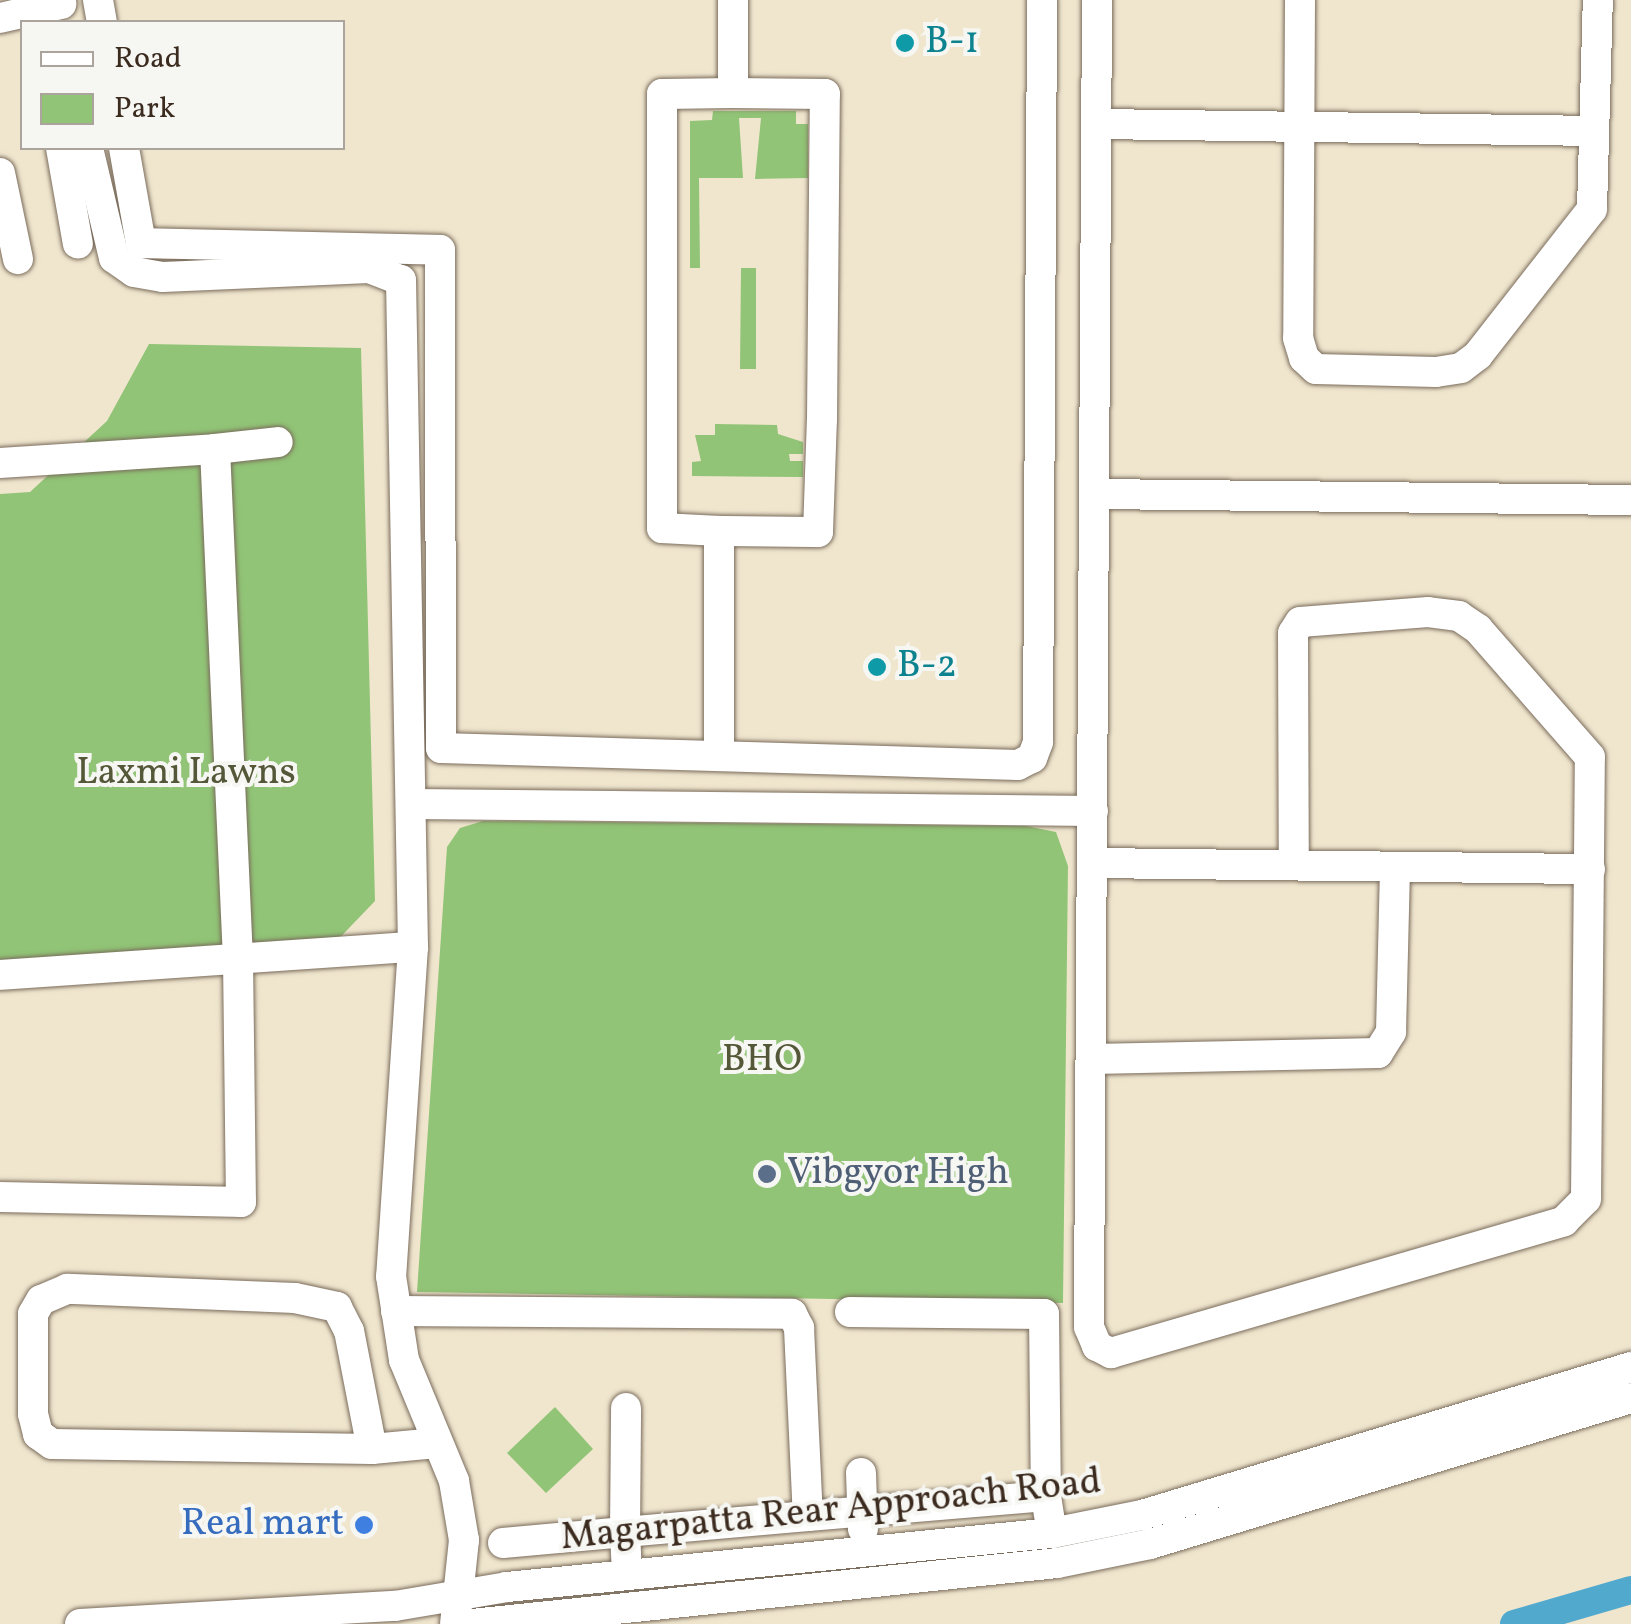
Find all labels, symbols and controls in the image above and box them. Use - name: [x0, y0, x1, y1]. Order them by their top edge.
- legend: [20, 20, 345, 150]
- place label: B-1: [925, 20, 979, 66]
- marker: B-1: [894, 32, 916, 54]
- text: Road: [114, 38, 182, 80]
- text: Park: [114, 88, 175, 130]
- place label: B-2: [897, 644, 957, 690]
- marker: B-2: [866, 656, 888, 678]
- park label: Laxmi Lawns: [76, 751, 296, 797]
- park label: BHO: [722, 1038, 802, 1084]
- place label: Vibgyor High: [787, 1151, 1009, 1197]
- marker: Vibgyor High: [756, 1163, 778, 1185]
- street label: Magarpatta Rear Approach Road: [559, 1460, 1103, 1562]
- place label: Real mart: [181, 1502, 344, 1548]
- marker: Real mart: [353, 1514, 375, 1536]

